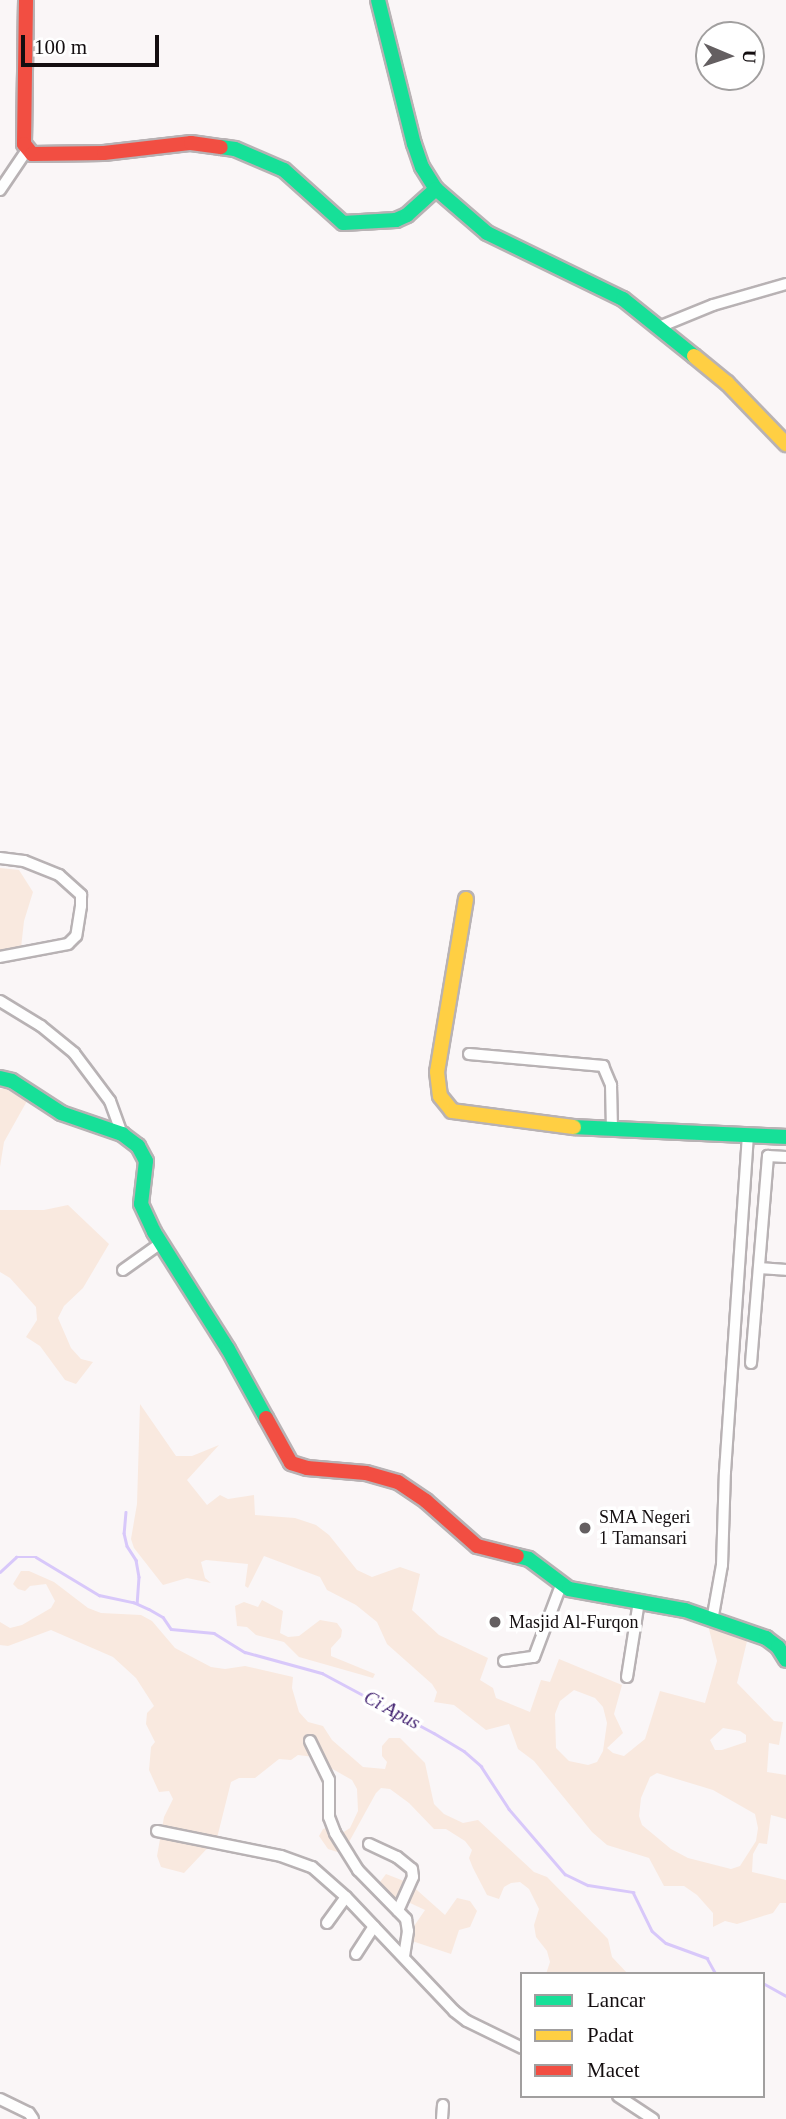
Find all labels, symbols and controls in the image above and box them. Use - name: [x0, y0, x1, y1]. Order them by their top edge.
- scale bar: [24, 21, 163, 65]
- north arrow: [695, 21, 765, 91]
- text: 100 m: [34, 35, 87, 59]
- text: U: [739, 49, 760, 64]
- place label: SMA Negeri 1 Tamansari: [599, 1507, 691, 1550]
- marker: SMA Negeri 1 Tamansari: [577, 1520, 593, 1536]
- place label: Masjid Al-Furqon: [509, 1611, 640, 1633]
- marker: Masjid Al-Furqon: [487, 1614, 503, 1630]
- water label: Ci Apus: [360, 1686, 424, 1734]
- legend: [520, 1972, 765, 2098]
- text: Lancar: [587, 1988, 645, 2012]
- text: Padat: [587, 2023, 634, 2047]
- text: Macet: [587, 2058, 639, 2082]

